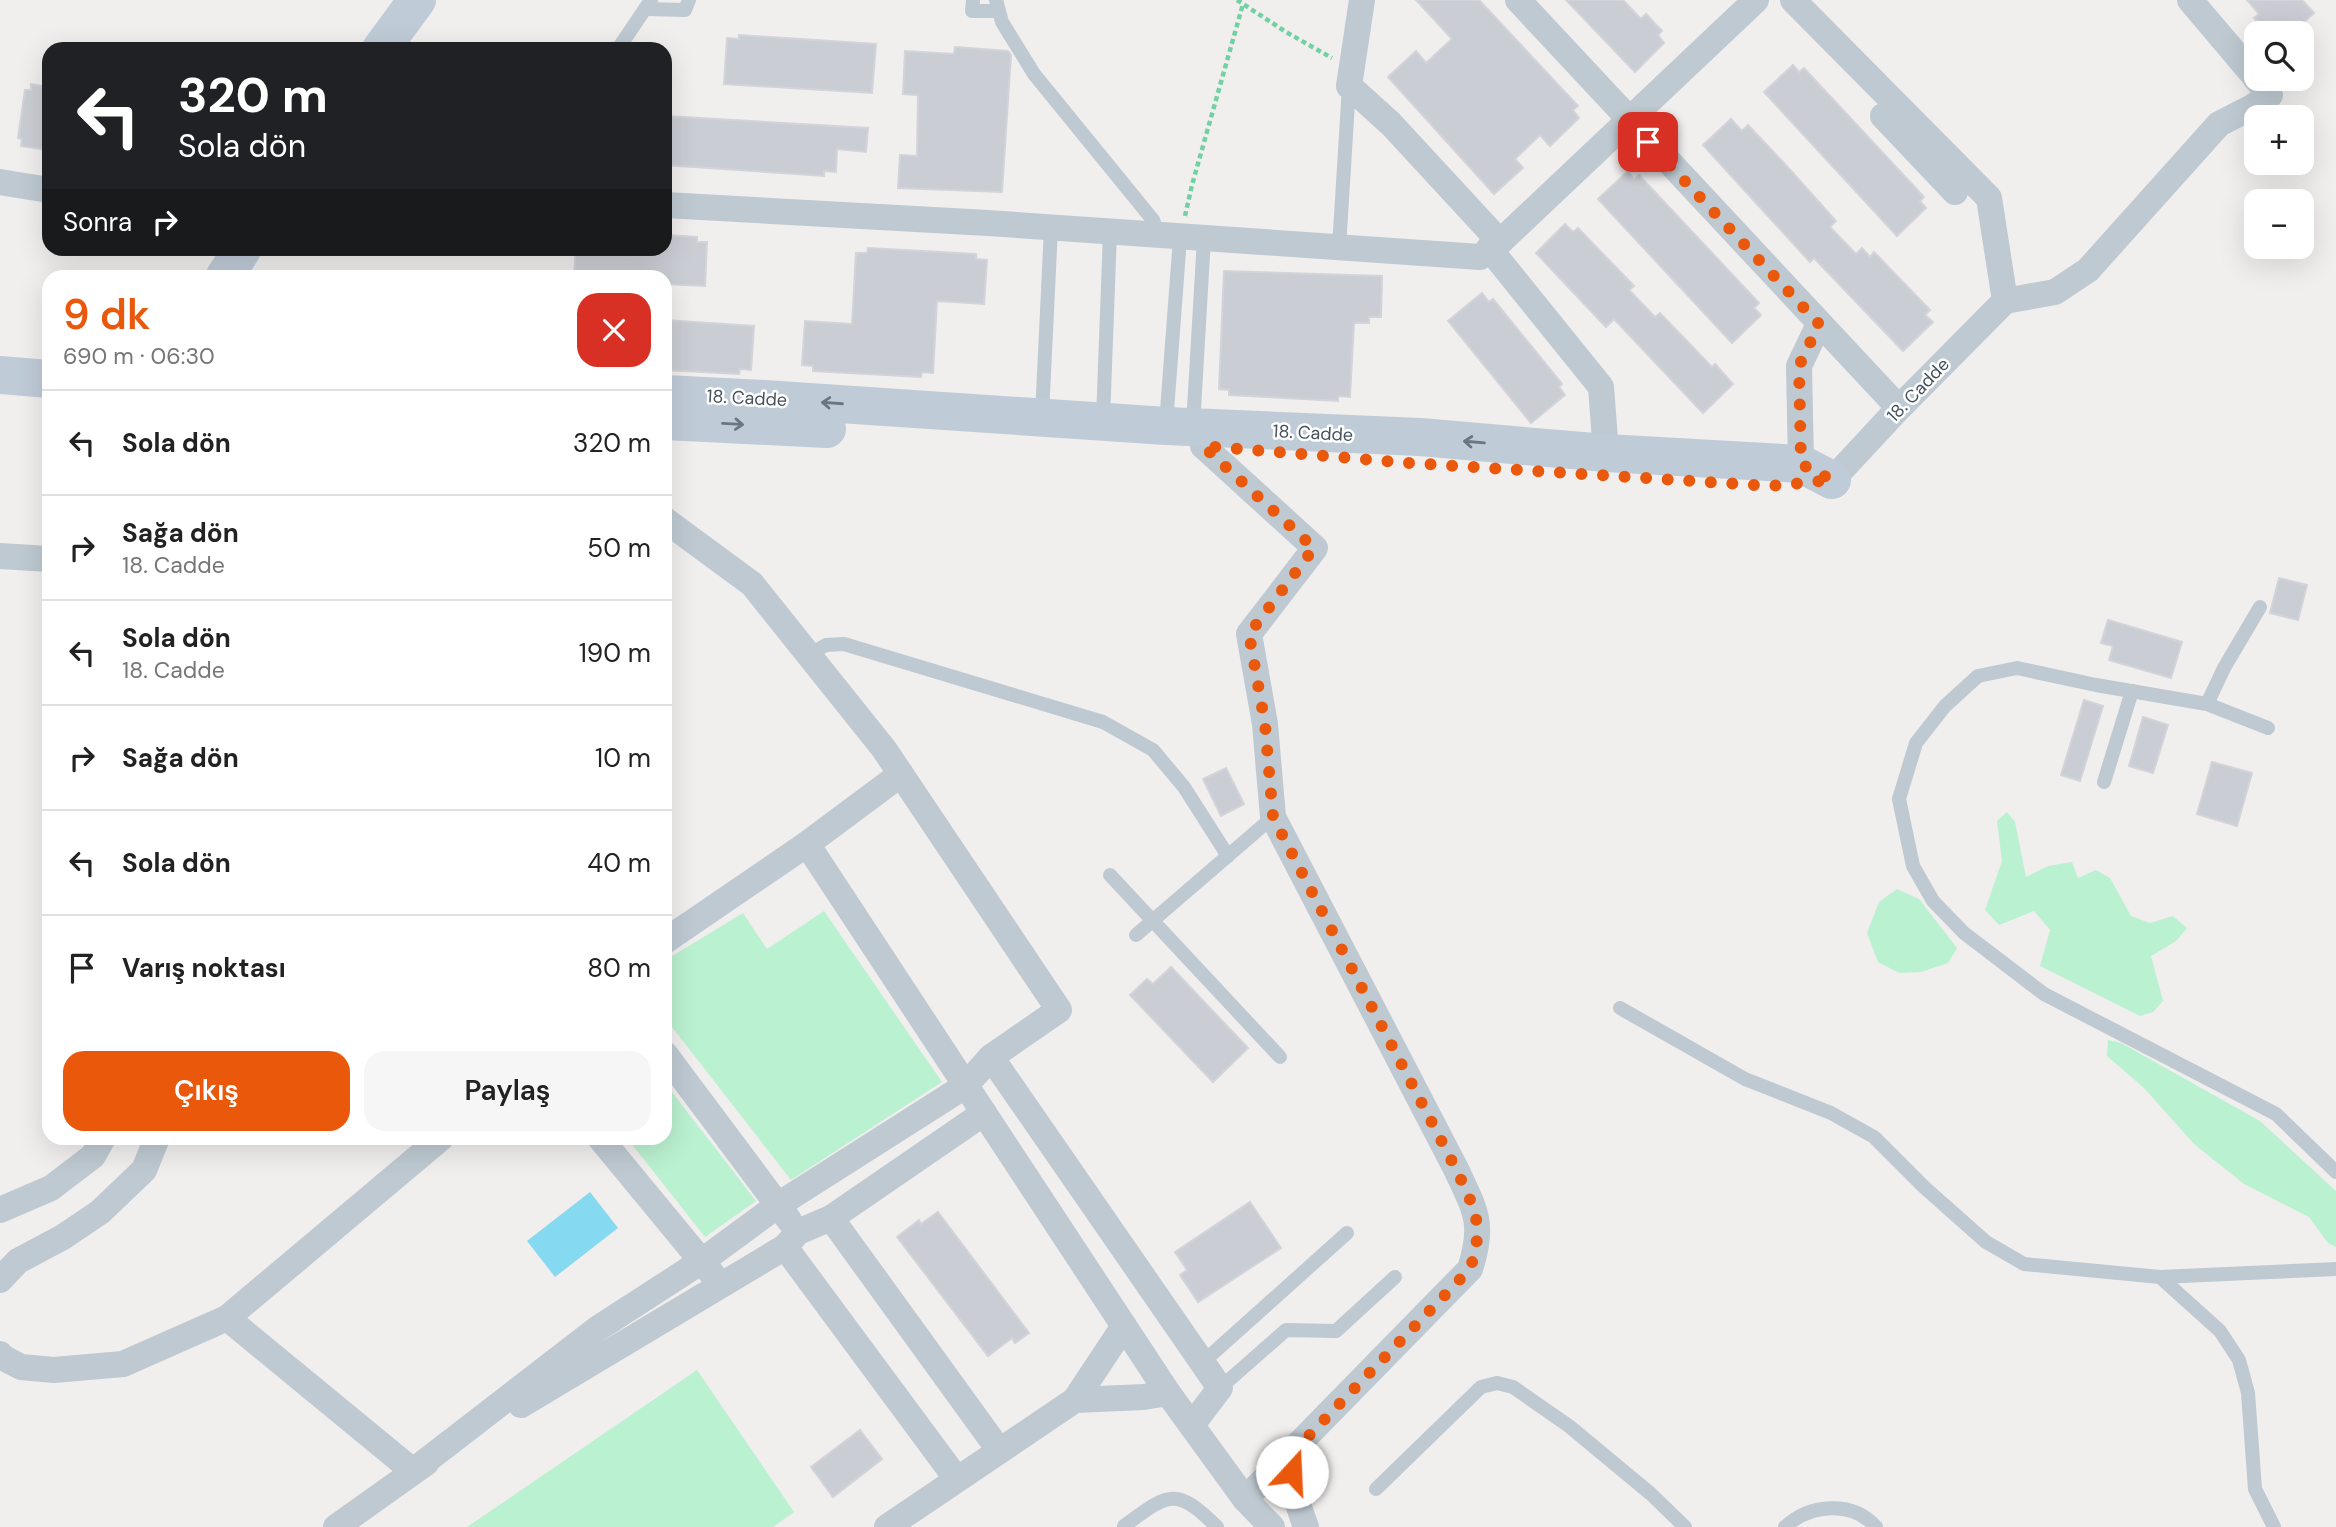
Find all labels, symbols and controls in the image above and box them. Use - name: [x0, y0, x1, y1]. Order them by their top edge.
- map controls: [2244, 21, 2314, 259]
- button: search: [2244, 21, 2314, 91]
- text: 320 m: [178, 63, 328, 127]
- icon: left: [63, 70, 154, 161]
- button: +: [2244, 105, 2314, 175]
- pin: [1618, 112, 1678, 172]
- icon: arrive: [1629, 123, 1667, 161]
- text: Sola dön: [178, 125, 306, 167]
- button: −: [2244, 189, 2314, 259]
- icon: right: [146, 203, 184, 241]
- text: Sonra: [63, 205, 132, 239]
- text: 9 dk: [63, 287, 150, 342]
- button: close: [577, 293, 651, 367]
- text: 690 m · 06:30: [63, 341, 215, 371]
- street label: 18. Cadde: [1881, 353, 1955, 427]
- street label: 18. Cadde: [706, 384, 788, 412]
- one-way arrow: [821, 396, 843, 409]
- one-way arrow: [721, 418, 744, 431]
- street label: 18. Cadde: [1272, 419, 1354, 447]
- icon: left: [63, 424, 101, 462]
- text: Sola dön: [122, 426, 231, 460]
- text: 320 m: [573, 426, 651, 460]
- one-way arrow: [1464, 435, 1486, 448]
- text: Sağa dön: [122, 516, 239, 550]
- icon: right: [63, 529, 101, 567]
- text: 50 m: [587, 531, 651, 565]
- text: 18. Cadde: [122, 550, 225, 580]
- text: Sola dön: [122, 621, 231, 655]
- icon: left: [63, 634, 101, 672]
- text: 190 m: [579, 636, 651, 670]
- text: 18. Cadde: [122, 655, 225, 685]
- icon: right: [63, 739, 101, 777]
- text: Sağa dön: [122, 741, 239, 775]
- text: 10 m: [595, 741, 651, 775]
- icon: left: [63, 844, 101, 882]
- text: Sola dön: [122, 846, 231, 880]
- text: 40 m: [587, 846, 651, 880]
- icon: arrive: [63, 949, 101, 987]
- text: Varış noktası: [122, 951, 286, 985]
- text: 80 m: [587, 951, 651, 985]
- button: Çıkış: [63, 1051, 350, 1131]
- button: Paylaş: [364, 1051, 651, 1131]
- position arrow: [1255, 1435, 1329, 1509]

